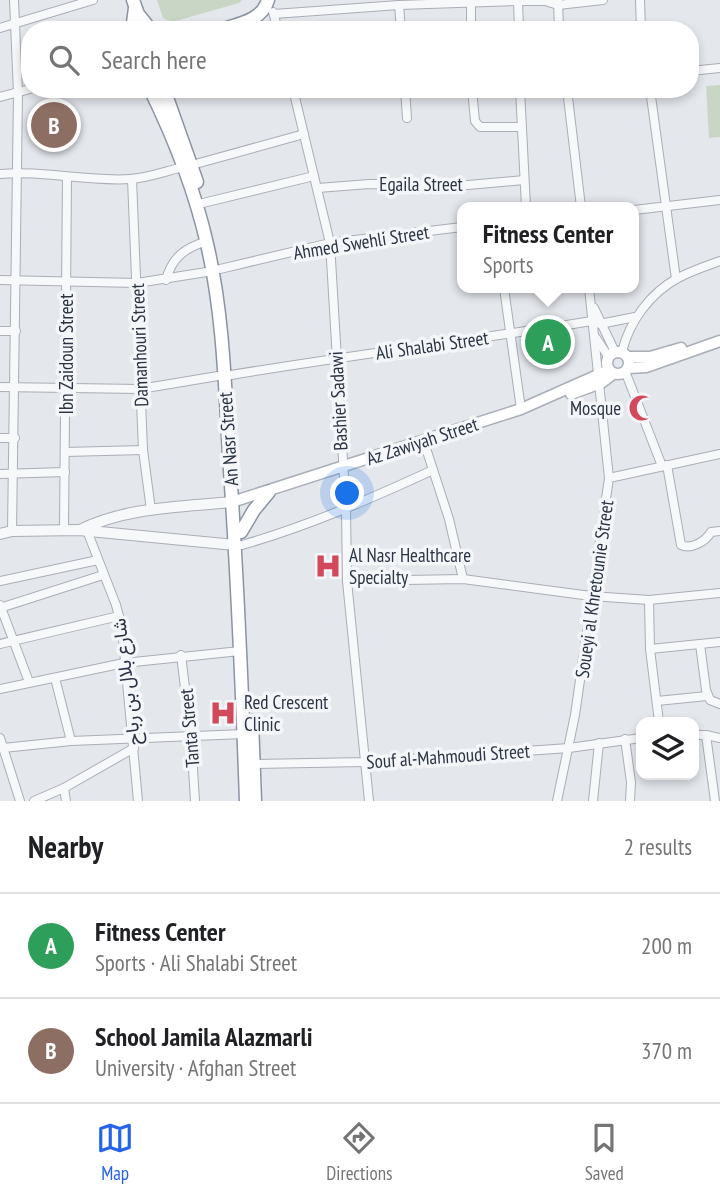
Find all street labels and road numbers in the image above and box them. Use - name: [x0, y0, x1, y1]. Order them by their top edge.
- street label: Egaila Street: [379, 172, 464, 196]
- street label: Ahmed Swehli Street: [291, 219, 431, 265]
- street label: Damanhouri Street: [125, 282, 153, 407]
- street label: Ibn Zaidoun Street: [54, 293, 78, 414]
- street label: Ali Shalabi Street: [374, 325, 491, 365]
- street label: Bashier Sadawi: [323, 351, 353, 451]
- street label: An Nasr Street: [213, 390, 243, 487]
- street label: Az Zawiyah Street: [363, 411, 482, 470]
- street label: Soueyi al Khretounie Street: [570, 498, 618, 680]
- street label: شارع بلال بن رباح: [106, 617, 147, 747]
- street label: Tanta Street: [174, 687, 204, 768]
- street label: Souf al-Mahmoudi Street: [366, 738, 531, 774]

